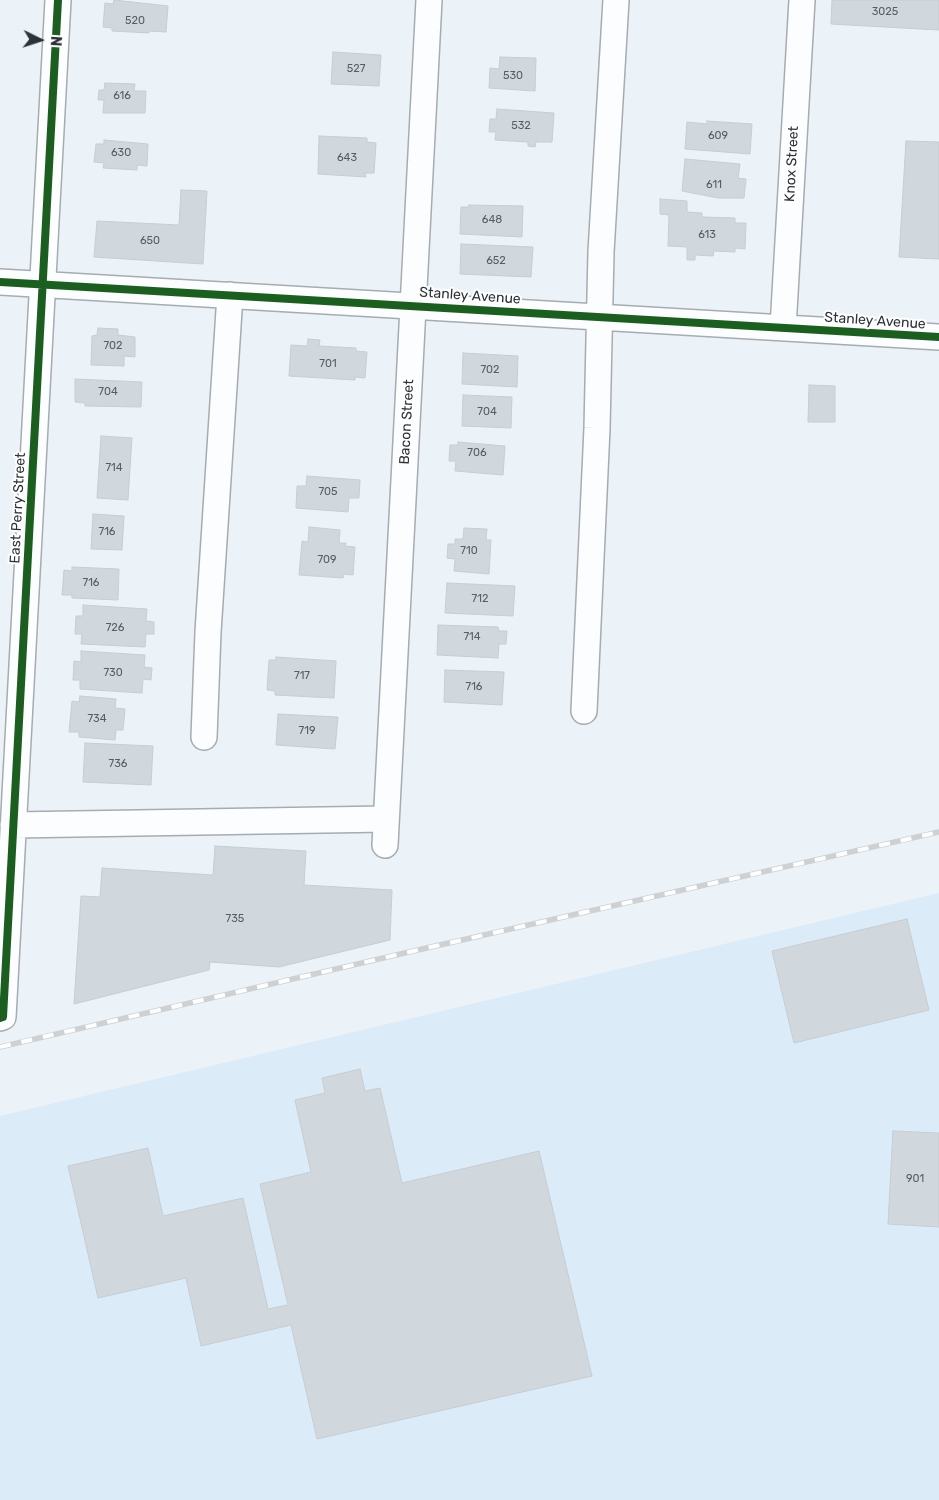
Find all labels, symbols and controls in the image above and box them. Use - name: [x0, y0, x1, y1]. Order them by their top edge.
- house number: 3025: [872, 5, 898, 19]
- house number: 520: [125, 14, 145, 28]
- north arrow: [15, 15, 65, 65]
- text: N: [47, 35, 64, 47]
- house number: 527: [347, 62, 365, 76]
- house number: 530: [503, 69, 523, 83]
- house number: 616: [113, 89, 131, 103]
- house number: 532: [511, 119, 531, 133]
- street label: Knox Street: [782, 126, 802, 202]
- house number: 609: [708, 129, 728, 143]
- house number: 630: [111, 146, 131, 160]
- house number: 643: [337, 151, 357, 165]
- house number: 611: [706, 178, 722, 192]
- house number: 648: [482, 213, 502, 227]
- house number: 613: [698, 228, 716, 242]
- house number: 650: [140, 234, 160, 248]
- house number: 652: [486, 254, 506, 268]
- street label: Stanley Avenue: [419, 284, 521, 308]
- street label: Stanley Avenue: [824, 309, 926, 333]
- house number: 702: [103, 339, 123, 353]
- house number: 701: [319, 357, 337, 371]
- house number: 702: [480, 363, 500, 377]
- street label: Bacon Street: [396, 379, 418, 465]
- house number: 704: [98, 385, 118, 399]
- house number: 704: [477, 405, 497, 419]
- house number: 706: [467, 446, 487, 460]
- street label: East Perry Street: [7, 452, 29, 564]
- house number: 714: [105, 461, 123, 475]
- house number: 705: [318, 485, 338, 499]
- house number: 716: [99, 525, 115, 539]
- house number: 710: [460, 544, 478, 558]
- house number: 709: [317, 553, 337, 567]
- house number: 716: [83, 576, 99, 590]
- house number: 712: [472, 592, 488, 606]
- house number: 726: [106, 621, 124, 635]
- house number: 714: [463, 630, 481, 644]
- house number: 730: [103, 666, 123, 680]
- house number: 717: [294, 669, 310, 683]
- house number: 716: [466, 680, 482, 694]
- house number: 734: [87, 712, 107, 726]
- house number: 719: [299, 724, 315, 738]
- house number: 736: [109, 757, 127, 771]
- house number: 735: [226, 912, 244, 926]
- house number: 901: [906, 1172, 924, 1186]

